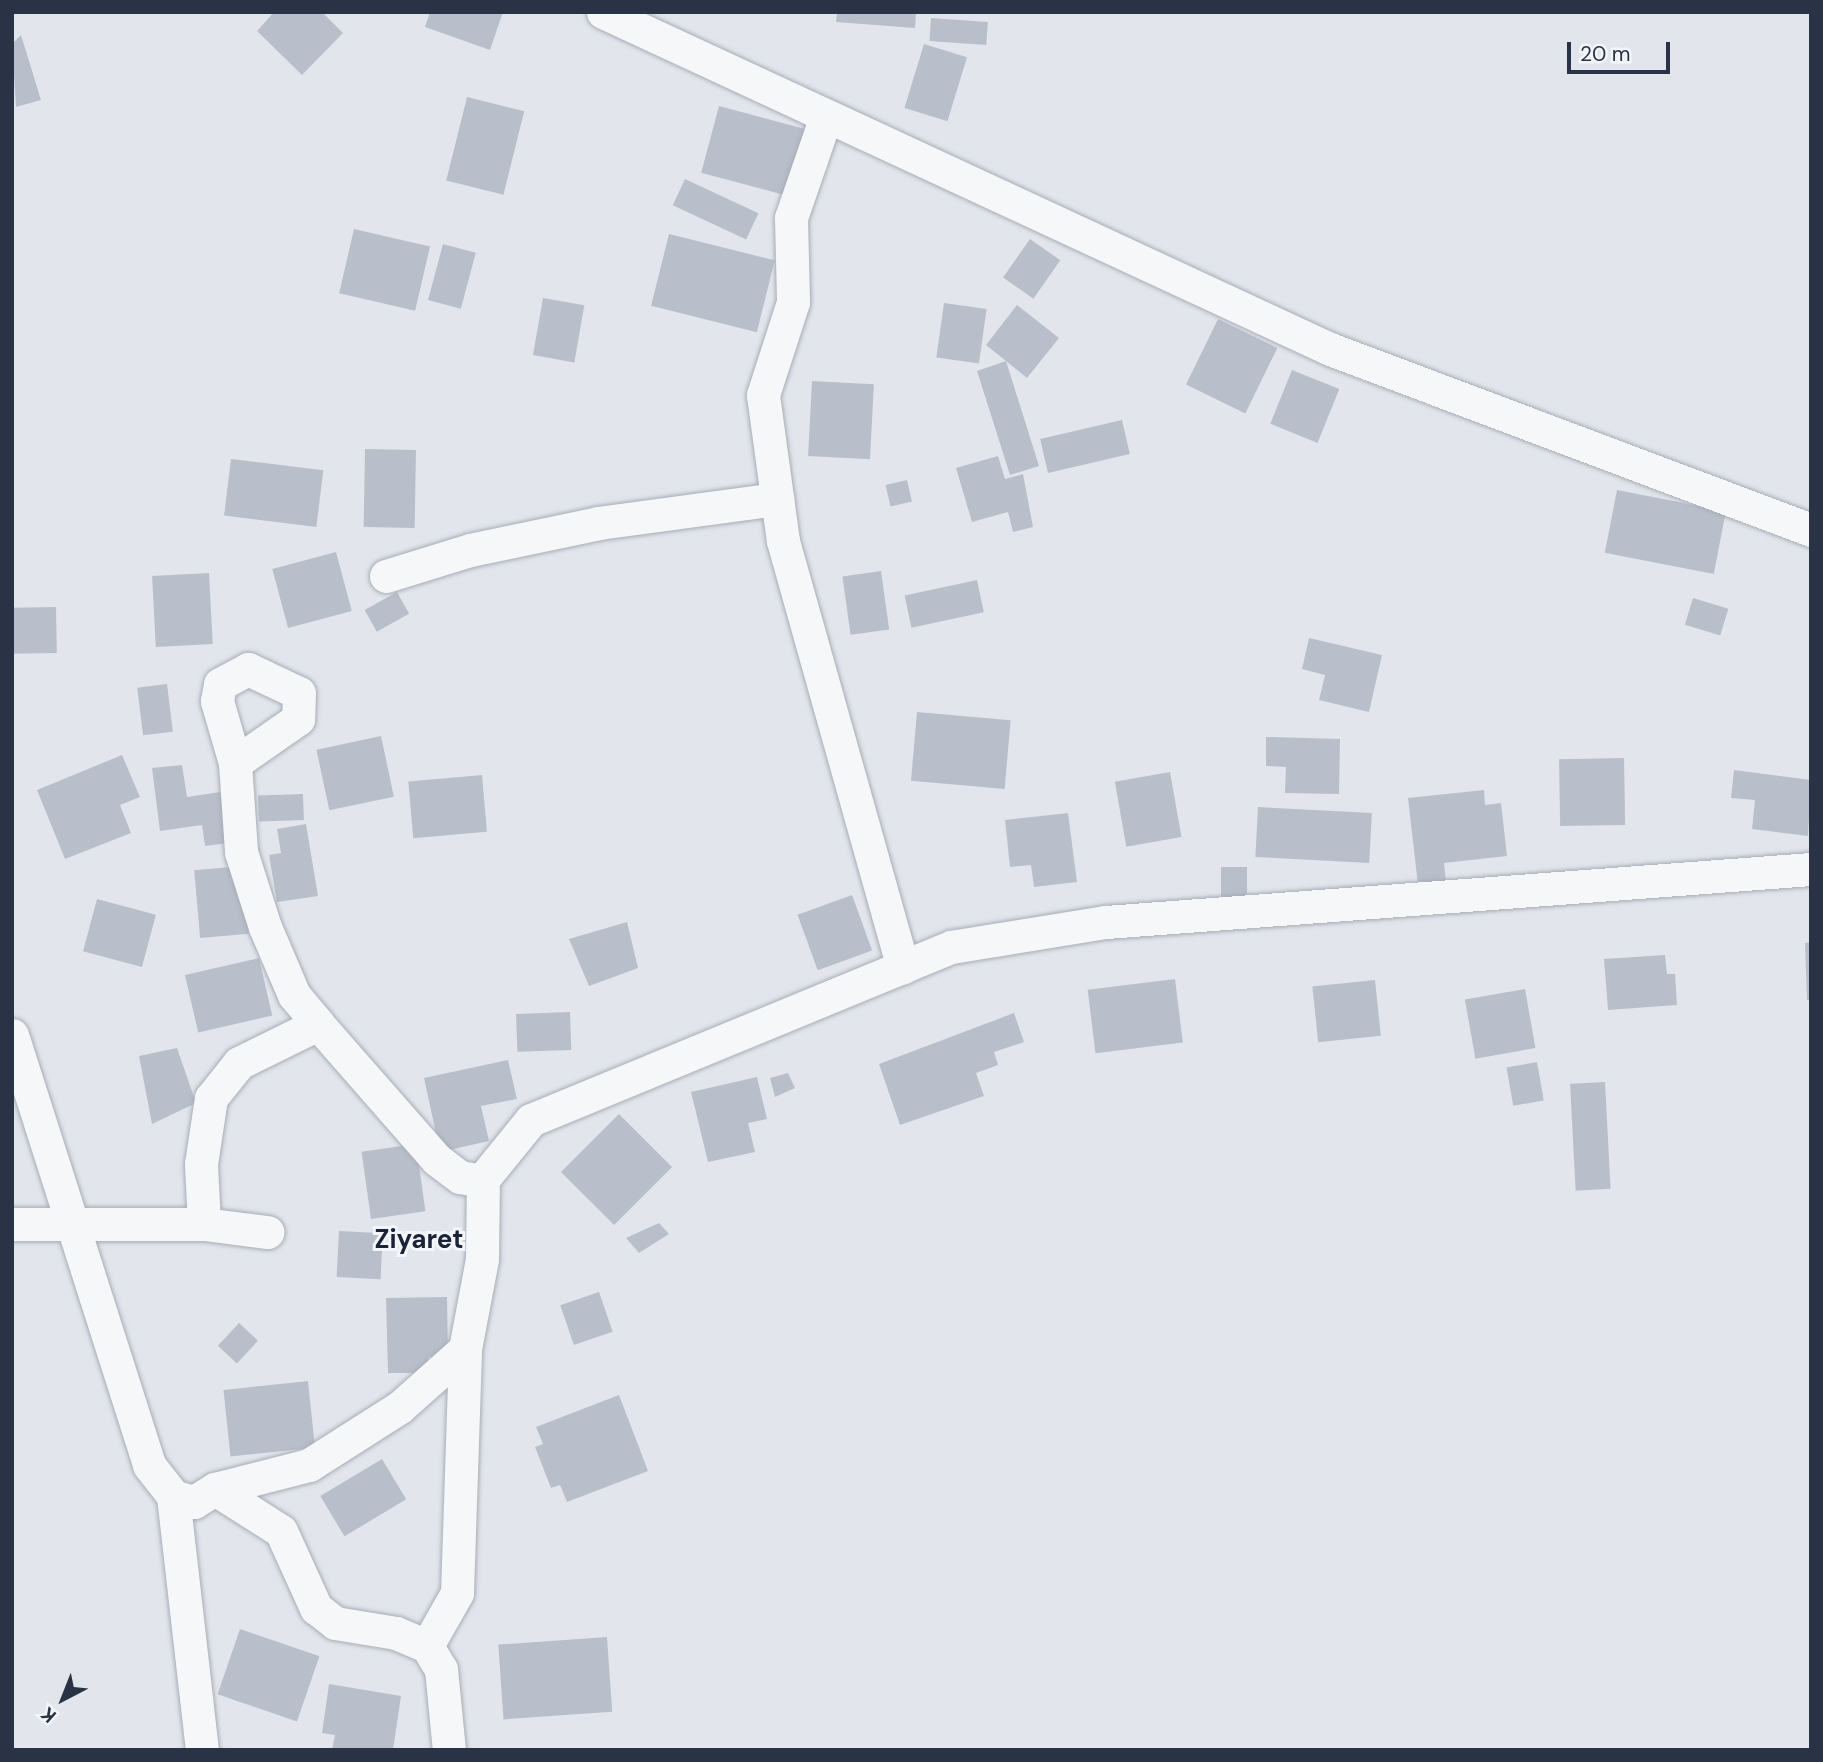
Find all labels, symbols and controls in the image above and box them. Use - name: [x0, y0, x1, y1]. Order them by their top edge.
- scale bar: [1571, 28, 1674, 72]
- text: 20 m: [1580, 40, 1631, 68]
- district label: Ziyaret: [374, 1224, 464, 1256]
- north arrow: [28, 1664, 98, 1734]
- text: K: [36, 1702, 62, 1728]

